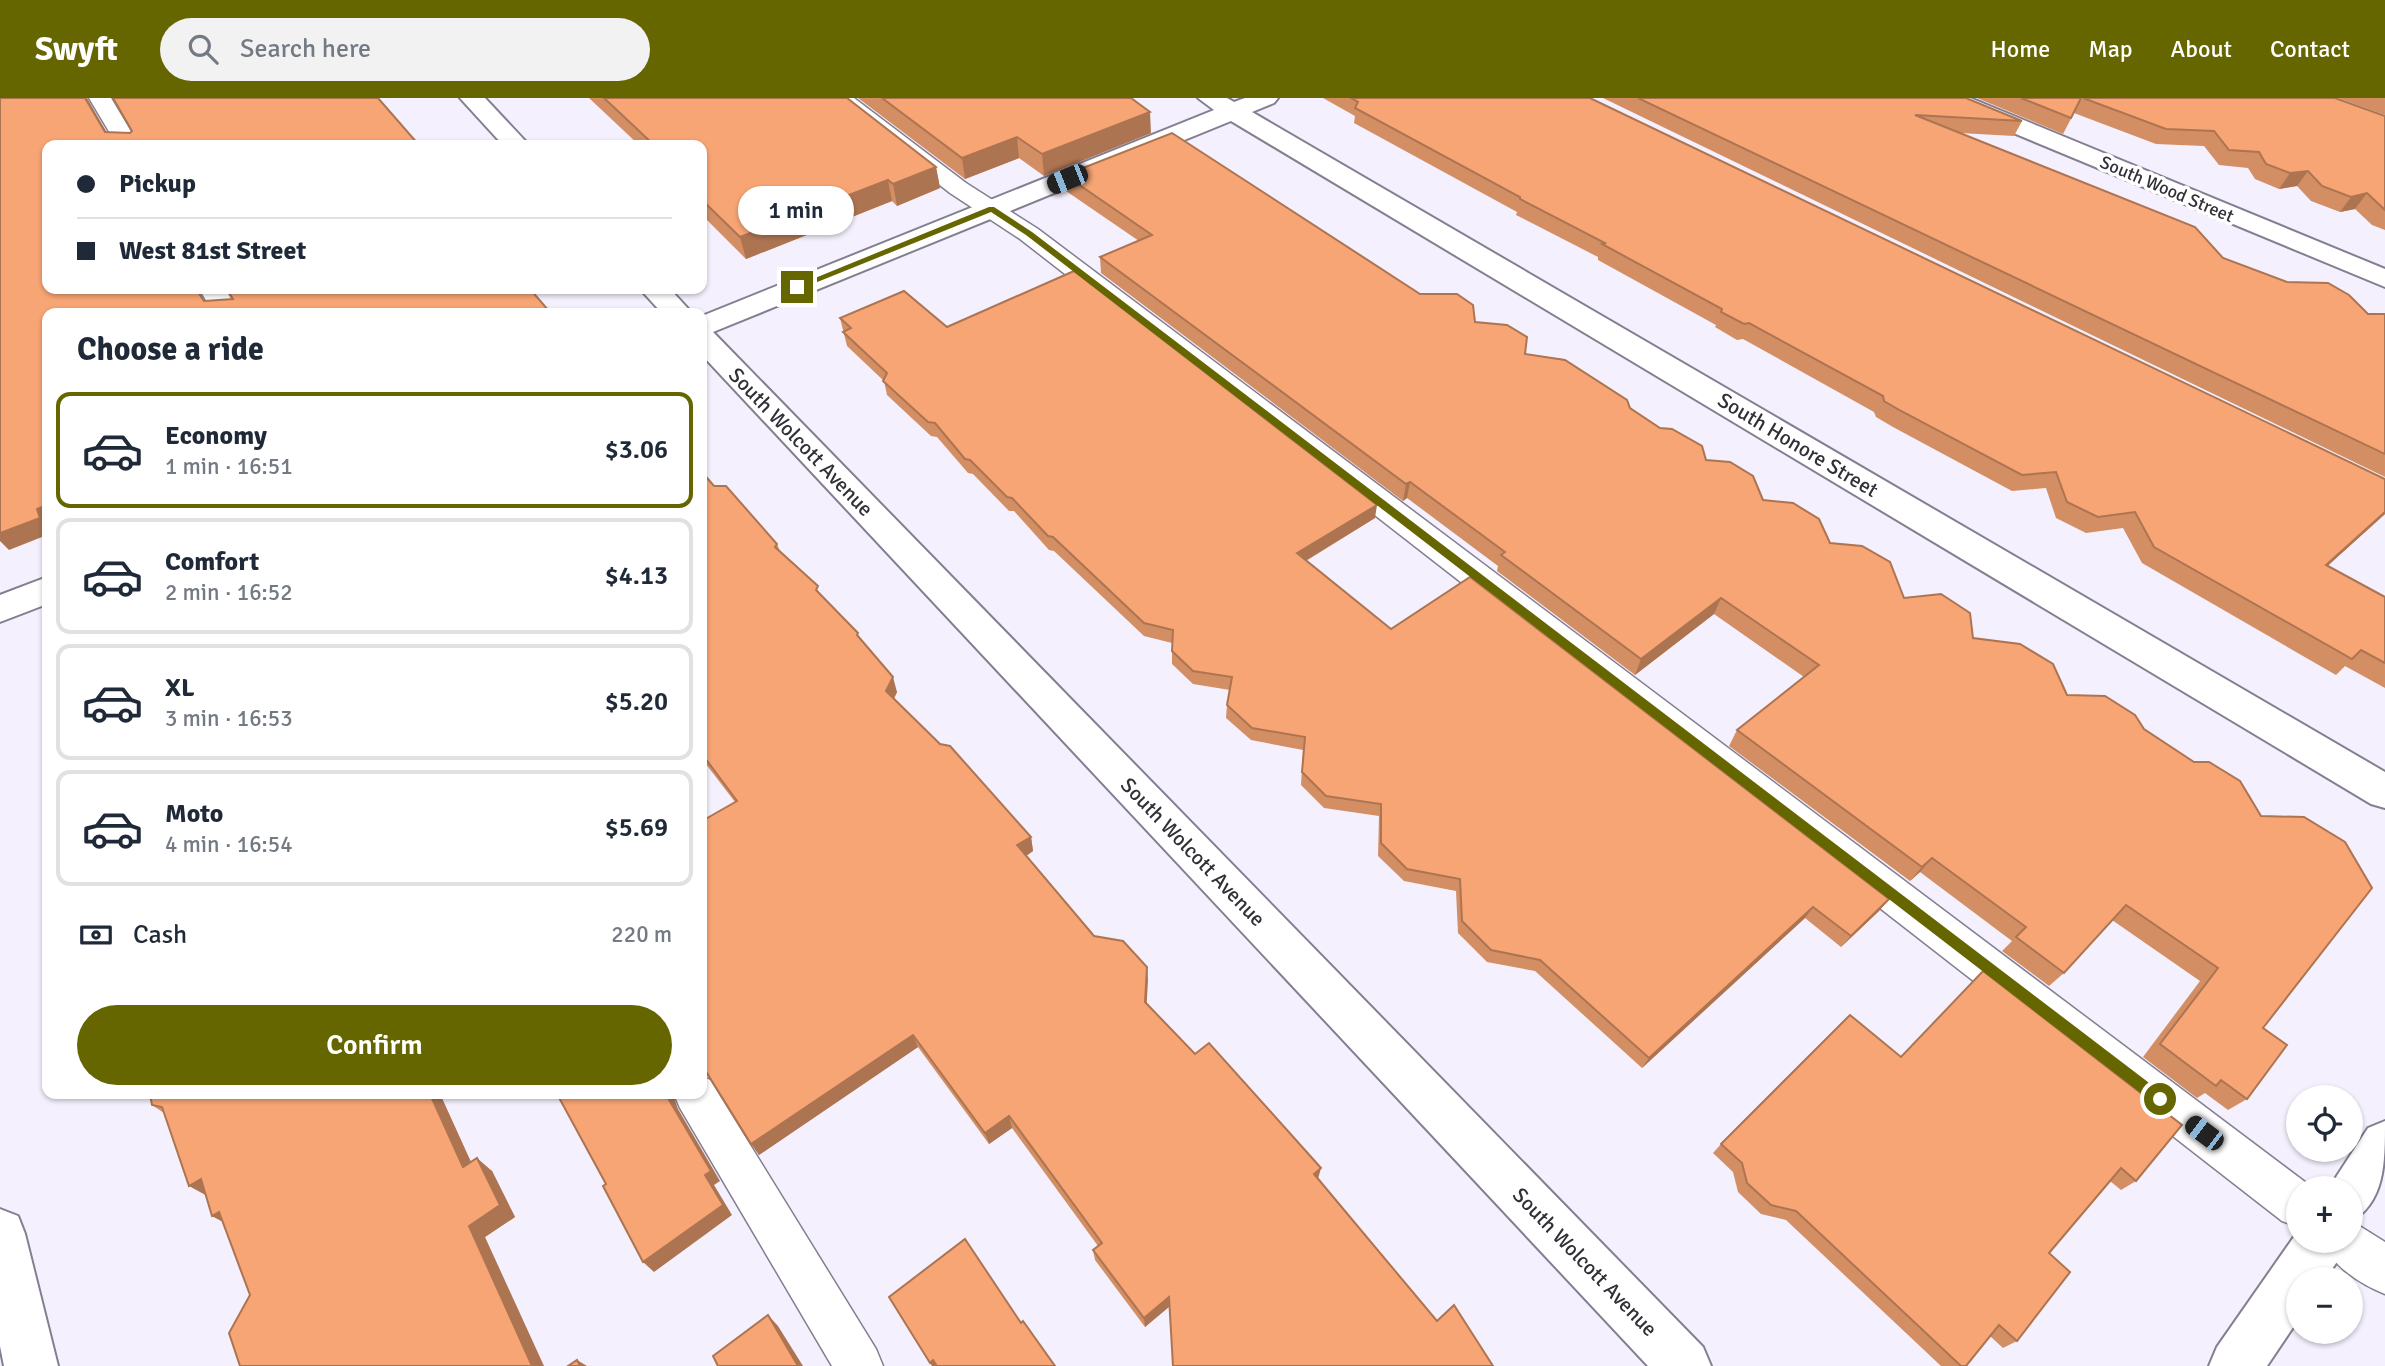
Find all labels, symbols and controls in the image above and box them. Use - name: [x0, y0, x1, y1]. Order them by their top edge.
- search box: [160, 18, 650, 81]
- text: Swyft: [35, 29, 118, 70]
- icon: search: [184, 30, 222, 68]
- text: Search here: [240, 33, 371, 65]
- text: Home: [1990, 34, 2050, 64]
- text: Map: [2088, 34, 2133, 64]
- text: About: [2171, 34, 2232, 64]
- text: Contact: [2270, 34, 2350, 64]
- street label: South Wood Street: [2097, 151, 2237, 227]
- car: [1044, 161, 1091, 197]
- text: Pickup: [119, 168, 196, 200]
- callout: 1 min: [739, 186, 855, 234]
- text: 1 min: [768, 196, 824, 225]
- text: West 81st Street: [119, 235, 306, 267]
- route end: [781, 271, 813, 303]
- text: Choose a ride: [77, 330, 264, 369]
- street label: South Wolcott Avenue: [723, 362, 879, 522]
- street label: South Honore Street: [1713, 387, 1883, 503]
- icon: car: [81, 419, 144, 482]
- text: Economy: [165, 420, 267, 452]
- text: $3.06: [605, 434, 668, 466]
- text: 1 min · 16:51: [165, 452, 293, 481]
- icon: car: [81, 545, 144, 608]
- text: Comfort: [165, 546, 259, 578]
- text: $4.13: [605, 560, 668, 592]
- text: 2 min · 16:52: [165, 578, 293, 607]
- icon: car: [81, 671, 144, 734]
- text: XL: [165, 672, 195, 704]
- text: $5.20: [605, 686, 668, 718]
- text: 3 min · 16:53: [165, 704, 293, 733]
- street label: South Wolcott Avenue: [1115, 772, 1271, 932]
- icon: car: [81, 797, 144, 860]
- text: Moto: [165, 798, 223, 830]
- text: $5.69: [605, 812, 668, 844]
- text: 4 min · 16:54: [165, 830, 293, 859]
- icon: cash: [77, 916, 115, 954]
- text: Cash: [133, 919, 187, 951]
- text: 220 m: [611, 920, 672, 949]
- button: Confirm: [77, 1005, 672, 1085]
- route start: [2144, 1083, 2176, 1115]
- map controls: [2286, 1085, 2363, 1344]
- button: locate: [2286, 1085, 2363, 1162]
- car: [2181, 1112, 2228, 1154]
- button: +: [2286, 1176, 2363, 1253]
- street label: South Wolcott Avenue: [1507, 1182, 1663, 1342]
- button: −: [2286, 1267, 2363, 1344]

